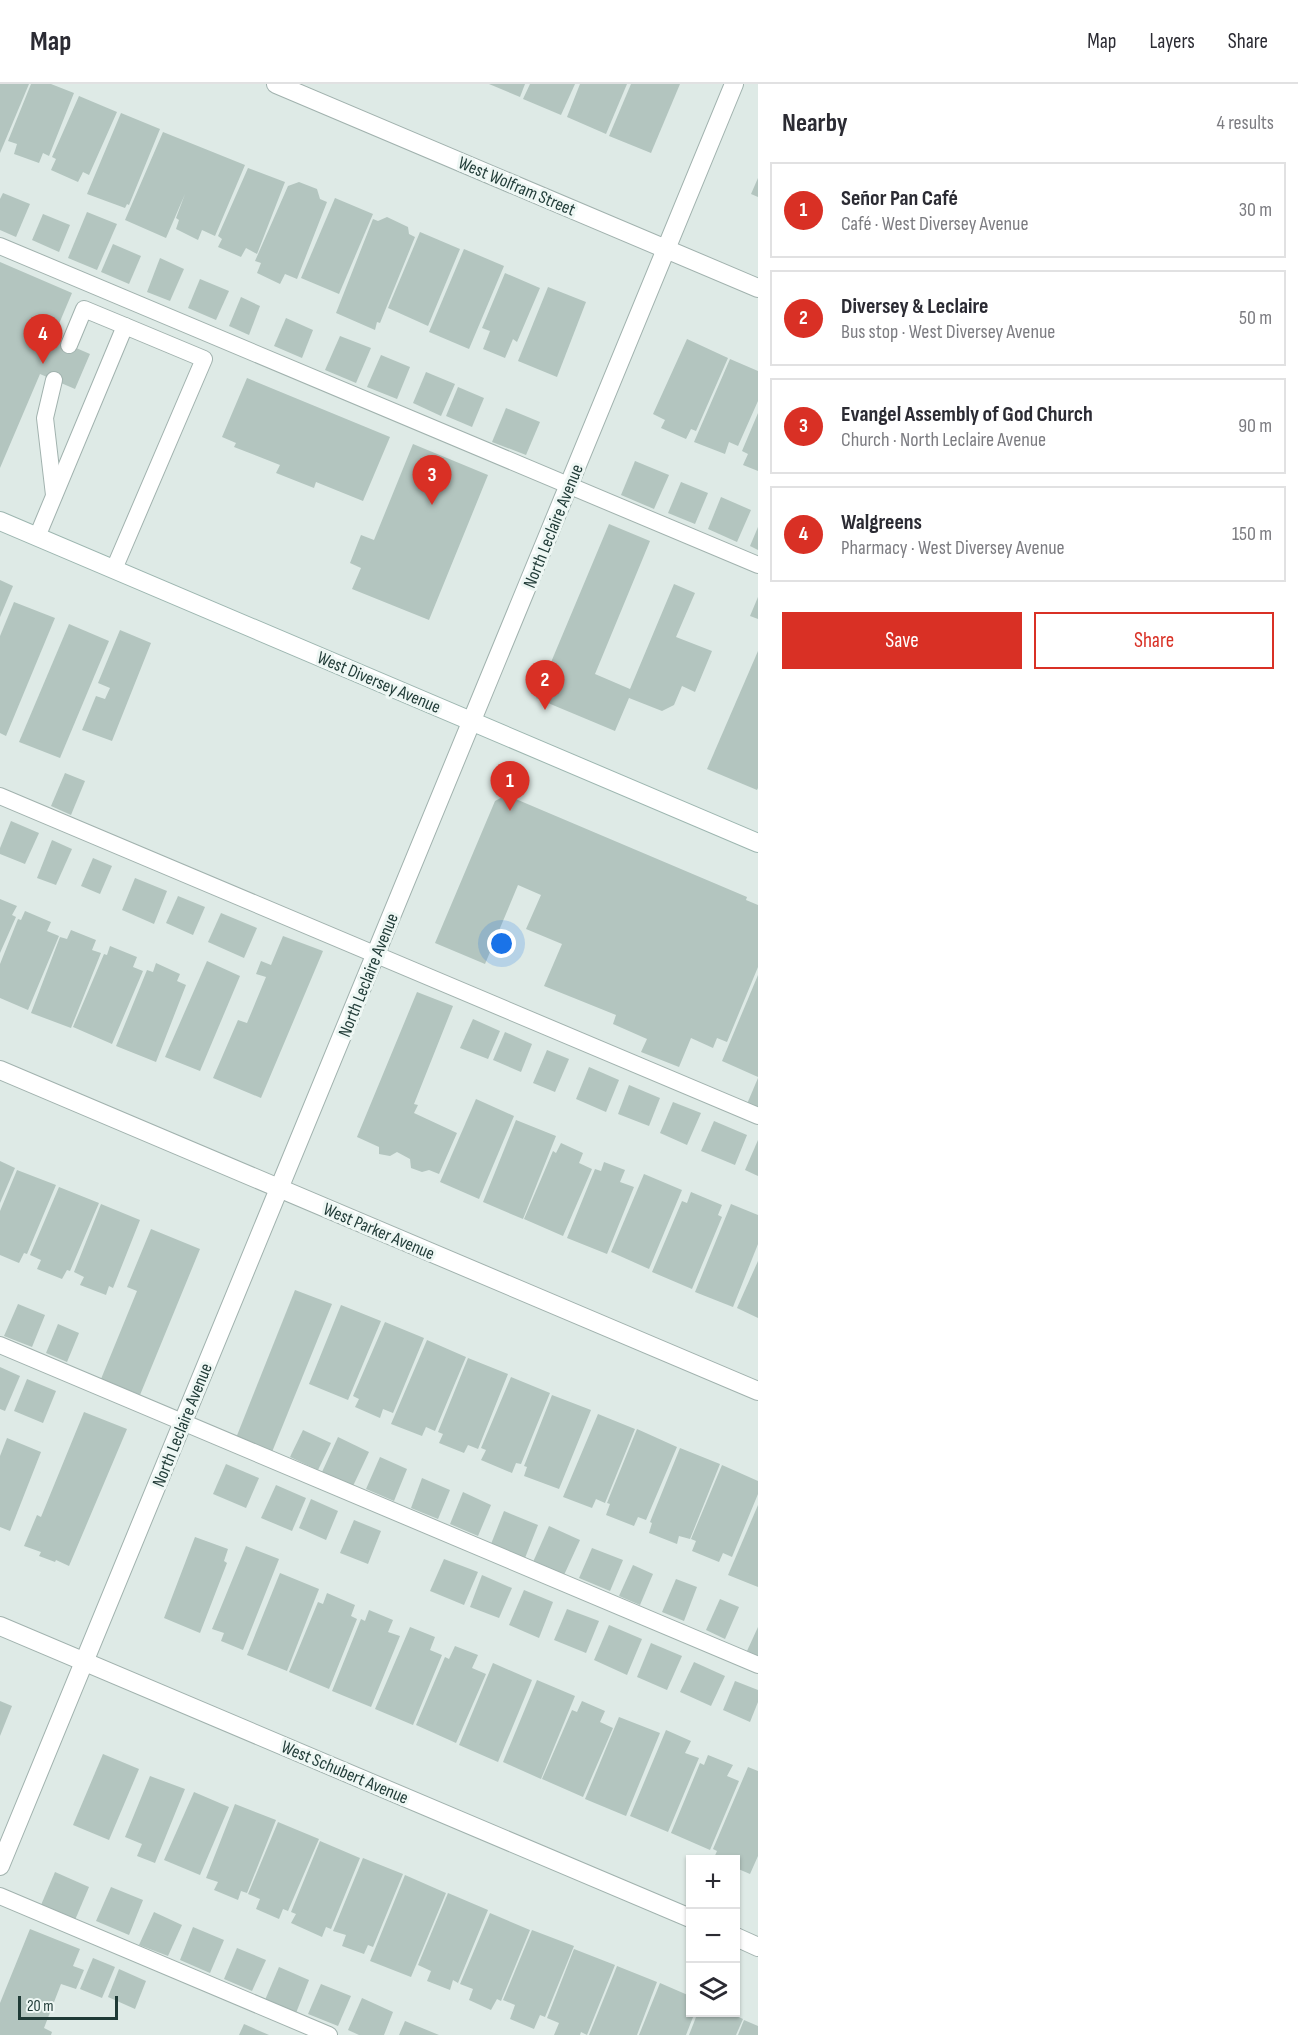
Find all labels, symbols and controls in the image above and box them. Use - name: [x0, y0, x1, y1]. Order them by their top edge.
- text: Map: [30, 25, 71, 58]
- text: Map: [1087, 29, 1116, 54]
- text: Layers: [1149, 29, 1195, 54]
- text: Share: [1228, 29, 1268, 54]
- text: Nearby: [782, 108, 848, 139]
- text: 4 results: [1217, 111, 1274, 135]
- street label: West Wolfram Street: [455, 152, 579, 221]
- text: Señor Pan Café: [841, 185, 958, 212]
- text: 1: [800, 198, 807, 222]
- text: 30 m: [1239, 198, 1272, 222]
- text: Café · West Diversey Avenue: [841, 212, 1028, 236]
- text: Diversey & Leclaire: [841, 293, 988, 320]
- text: 2: [799, 306, 808, 330]
- text: 50 m: [1239, 306, 1272, 330]
- pin: 4: [24, 314, 63, 364]
- text: Bus stop · West Diversey Avenue: [841, 320, 1055, 344]
- text: Evangel Assembly of God Church: [841, 401, 1093, 428]
- text: 3: [799, 414, 808, 438]
- text: 90 m: [1238, 414, 1272, 438]
- text: Church · North Leclaire Avenue: [841, 428, 1046, 452]
- pin: 3: [412, 456, 452, 505]
- street label: North Leclaire Avenue: [519, 461, 588, 591]
- text: Walgreens: [841, 509, 922, 536]
- text: 4: [799, 522, 808, 546]
- text: 150 m: [1232, 522, 1272, 546]
- text: Pharmacy · West Diversey Avenue: [841, 536, 1065, 560]
- button: Save: [782, 612, 1022, 669]
- button: Share: [1034, 612, 1274, 669]
- street label: West Diversey Avenue: [314, 647, 444, 718]
- pin: 2: [526, 660, 564, 710]
- pin: 1: [490, 762, 530, 811]
- street label: North Leclaire Avenue: [334, 910, 403, 1040]
- your location: [487, 929, 516, 958]
- street label: West Parker Avenue: [320, 1199, 438, 1264]
- street label: North Leclaire Avenue: [148, 1360, 217, 1490]
- street label: West Schubert Avenue: [278, 1736, 412, 1809]
- map controls: [686, 1855, 740, 2017]
- button: +: [686, 1855, 740, 1909]
- button: −: [686, 1909, 740, 1963]
- button: layers: [686, 1963, 740, 2017]
- scale bar: [18, 1993, 118, 2020]
- text: 20 m: [27, 1997, 54, 2016]

